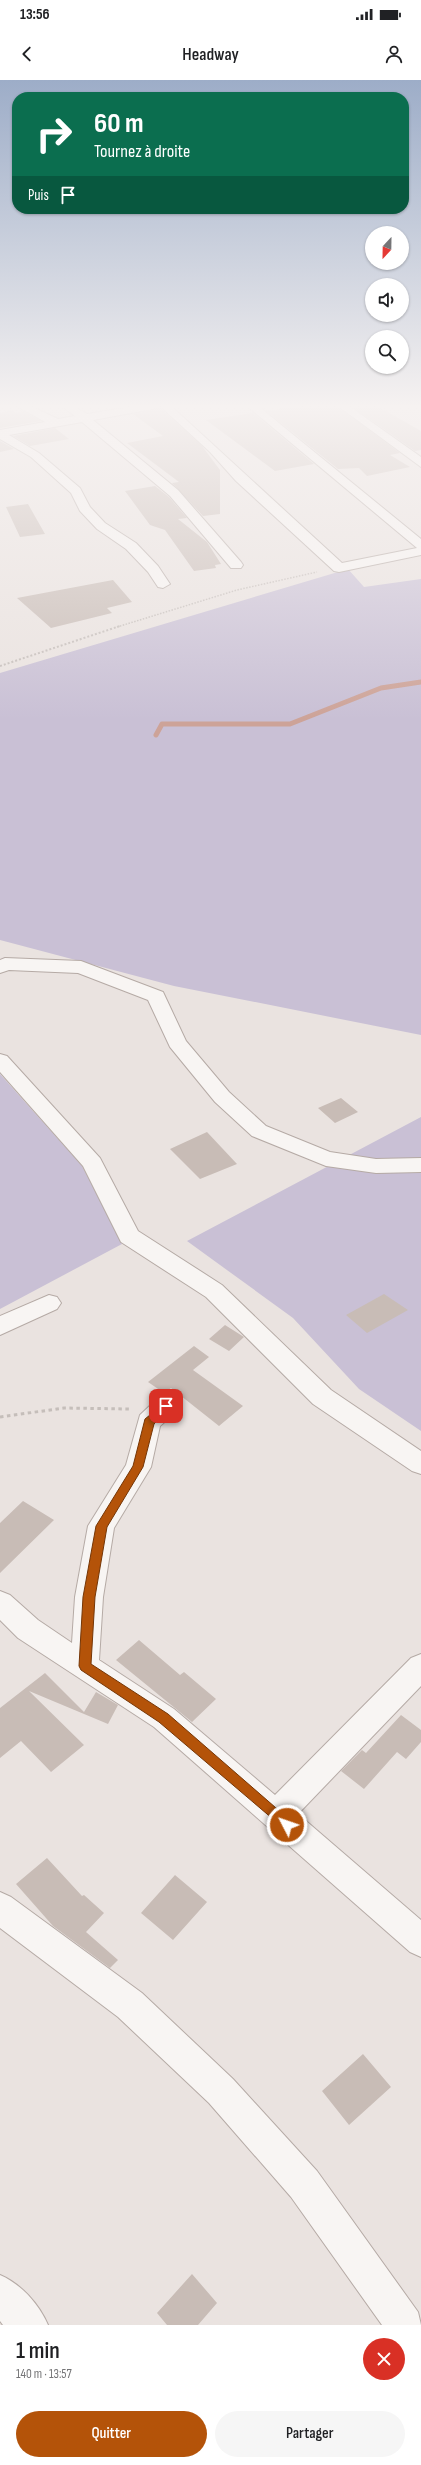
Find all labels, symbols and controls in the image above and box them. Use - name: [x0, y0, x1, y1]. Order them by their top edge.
- text: 13:56: [20, 5, 50, 24]
- icon: back: [16, 43, 38, 65]
- icon: person: [383, 43, 405, 65]
- text: Headway: [182, 44, 239, 65]
- text: 60 m: [94, 107, 143, 140]
- icon: right: [28, 108, 80, 160]
- text: Tournez à droite: [94, 141, 190, 162]
- icon: arrive: [57, 184, 79, 206]
- text: Puis: [28, 186, 49, 205]
- north arrow: [365, 226, 409, 270]
- map controls: [365, 226, 409, 374]
- button: sound: [365, 278, 409, 322]
- button: search: [365, 330, 409, 374]
- pin: [149, 1389, 183, 1423]
- icon: arrive: [155, 1395, 177, 1417]
- position arrow: [266, 1804, 308, 1846]
- text: 1 min: [16, 2336, 60, 2365]
- button: close: [363, 2338, 405, 2380]
- text: 140 m · 13:57: [16, 2366, 72, 2382]
- button: Quitter: [16, 2411, 207, 2457]
- button: Partager: [215, 2411, 405, 2457]

